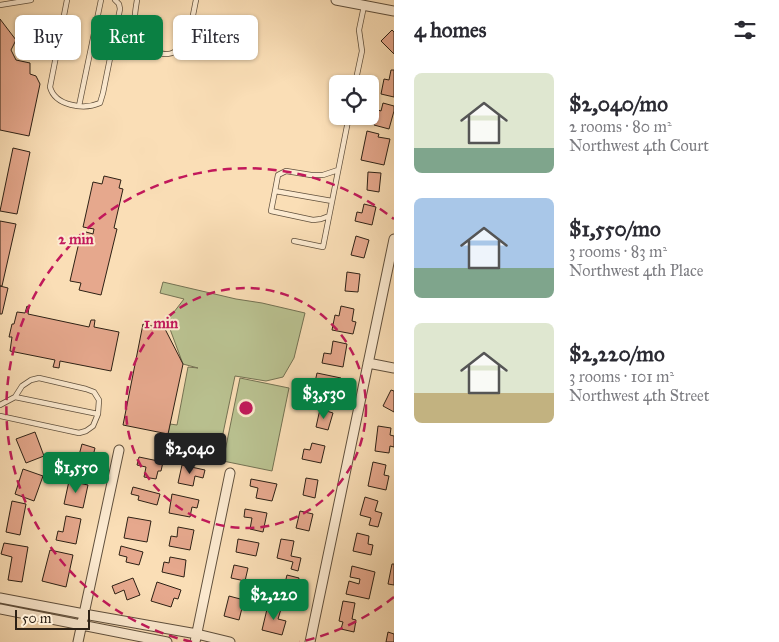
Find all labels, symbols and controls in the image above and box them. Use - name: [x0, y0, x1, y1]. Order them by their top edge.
- chip: Buy: [15, 15, 81, 60]
- chip: Rent: [91, 15, 163, 60]
- chip: Filters: [173, 15, 258, 60]
- icon: filters: [731, 16, 759, 44]
- text: 4 homes: [414, 17, 486, 43]
- map controls: [329, 75, 379, 125]
- button: locate: [329, 75, 379, 125]
- text: $2,040/mo: [569, 91, 668, 117]
- icon: home: [454, 93, 514, 153]
- text: 2 rooms · 80 m²: [569, 117, 672, 136]
- text: Northwest 4th Court: [569, 136, 709, 155]
- text: $1,550/mo: [569, 216, 661, 242]
- icon: home: [454, 218, 514, 278]
- text: 2 min: [58, 230, 95, 248]
- text: 3 rooms · 83 m²: [569, 242, 667, 261]
- text: Northwest 4th Place: [569, 261, 703, 280]
- text: 1 min: [144, 314, 179, 332]
- text: $2,220/mo: [569, 341, 665, 367]
- icon: home: [454, 343, 514, 403]
- text: 3 rooms · 101 m²: [569, 367, 674, 386]
- pin: $3,530: [283, 378, 365, 420]
- text: $3,530: [302, 384, 346, 403]
- text: Northwest 4th Street: [569, 386, 709, 405]
- centre of rings: [237, 399, 255, 417]
- pin: $2,040: [149, 432, 231, 475]
- text: $2,040: [165, 439, 215, 458]
- pin: $1,550: [35, 452, 117, 494]
- text: $1,550: [54, 458, 98, 477]
- pin: $2,220: [233, 578, 315, 621]
- text: $2,220: [251, 585, 298, 604]
- scale bar: [15, 607, 90, 630]
- text: 50 m: [22, 610, 51, 627]

